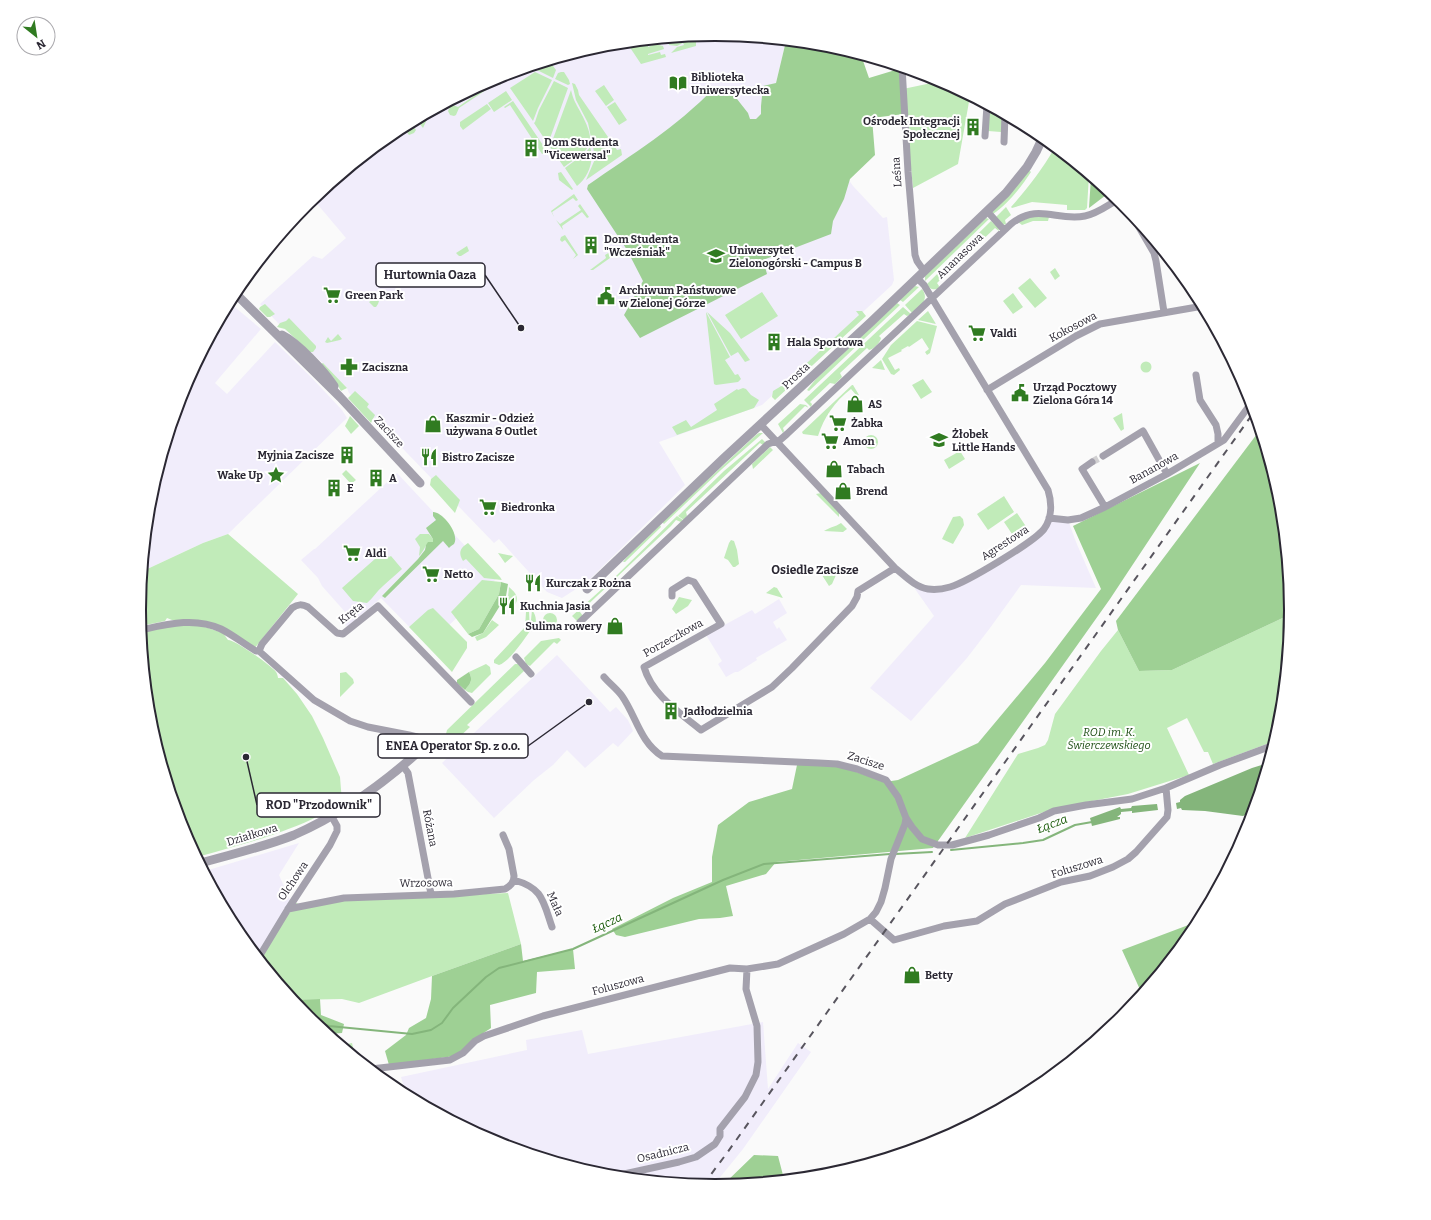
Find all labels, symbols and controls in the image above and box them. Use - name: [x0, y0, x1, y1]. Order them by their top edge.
- north arrow: [16, 16, 56, 56]
- text: N: [33, 36, 48, 52]
- place label: Biblioteka Uniwersytecka: [691, 71, 770, 97]
- library icon: Biblioteka Uniwersytecka: [668, 73, 688, 93]
- place label: Ośrodek Integracji Społecznej: [863, 115, 960, 141]
- building icon: Ośrodek Integracji Społecznej: [963, 117, 983, 137]
- place label: Dom Studenta "Vicewersal": [544, 136, 619, 162]
- building icon: Dom Studenta "Vicewersal": [521, 138, 541, 158]
- street label: Leśna: [889, 156, 905, 188]
- street label: Ananasowa: [934, 231, 986, 281]
- place label: Dom Studenta "Wcześniak": [604, 233, 679, 259]
- building icon: Dom Studenta "Wcześniak": [581, 235, 601, 255]
- place label: Uniwersytet Zielonogórski - Campus B: [729, 244, 862, 270]
- school or university icon: Uniwersytet Zielonogórski - Campus B: [706, 246, 726, 266]
- callout: Hurtownia Oaza: [376, 263, 485, 287]
- text: Hurtownia Oaza: [384, 268, 476, 282]
- place label: Archiwum Państwowe w Zielonej Górze: [618, 284, 736, 310]
- supermarket icon: Green Park: [322, 285, 342, 305]
- public building icon: Archiwum Państwowe w Zielonej Górze: [596, 286, 616, 306]
- place label: Green Park: [345, 289, 404, 302]
- street label: Kokosowa: [1047, 309, 1099, 345]
- supermarket icon: Valdi: [967, 323, 987, 343]
- place label: Valdi: [990, 327, 1017, 340]
- building icon: Hala Sportowa: [764, 332, 784, 352]
- place label: Hala Sportowa: [787, 336, 864, 349]
- pharmacy icon: Zaciszna: [339, 357, 359, 377]
- street label: Prosta: [780, 360, 812, 392]
- place label: Zaciszna: [362, 361, 409, 374]
- place label: Urząd Pocztowy Zielona Góra 14: [1033, 381, 1118, 407]
- public building icon: Urząd Pocztowy Zielona Góra 14: [1010, 383, 1030, 403]
- shop icon: AS: [845, 394, 865, 414]
- place label: AS: [868, 398, 883, 411]
- place label: Kaszmir - Odzież używana & Outlet: [446, 412, 538, 438]
- supermarket icon: Żabka: [828, 413, 848, 433]
- street label: Zacisze: [371, 414, 407, 450]
- shop icon: Kaszmir - Odzież używana & Outlet: [423, 414, 443, 434]
- place label: Żabka: [851, 417, 884, 430]
- place label: Żłobek Little Hands: [952, 428, 1016, 454]
- school or university icon: Żłobek Little Hands: [929, 430, 949, 450]
- supermarket icon: Amon: [820, 431, 840, 451]
- place label: Amon: [843, 435, 875, 448]
- building icon: Myjnia Zacisze: [337, 445, 357, 465]
- restaurant icon: Bistro Zacisze: [419, 447, 439, 467]
- place label: Myjnia Zacisze: [258, 449, 334, 462]
- street label: Bananowa: [1127, 449, 1181, 487]
- place label: Bistro Zacisze: [442, 451, 515, 464]
- shop icon: Tabach: [824, 459, 844, 479]
- place label: Tabach: [847, 463, 885, 476]
- place icon: Wake Up: [266, 465, 286, 485]
- building icon: A: [366, 468, 386, 488]
- place label: Wake Up: [217, 469, 263, 482]
- place label: A: [389, 472, 397, 485]
- building icon: E: [324, 478, 344, 498]
- shop icon: Brend: [833, 481, 853, 501]
- place label: E: [347, 482, 354, 495]
- place label: Brend: [856, 485, 888, 498]
- supermarket icon: Biedronka: [478, 497, 498, 517]
- place label: Biedronka: [501, 501, 556, 514]
- street label: Agrestowa: [979, 523, 1031, 563]
- supermarket icon: Aldi: [342, 543, 362, 563]
- place label: Aldi: [365, 547, 387, 560]
- district label: Osiedle Zacisze: [771, 563, 859, 577]
- supermarket icon: Netto: [421, 564, 441, 584]
- place label: Netto: [444, 568, 473, 581]
- restaurant icon: Kurczak z Rożna: [523, 573, 543, 593]
- place label: Kurczak z Rożna: [546, 577, 632, 590]
- restaurant icon: Kuchnia Jasia: [497, 596, 517, 616]
- street label: Kręta: [336, 599, 366, 627]
- place label: Kuchnia Jasia: [520, 600, 591, 613]
- shop icon: Sulima rowery: [605, 616, 625, 636]
- street label: Porzeczkowa: [641, 616, 705, 660]
- place label: Sulima rowery: [525, 620, 603, 633]
- building icon: Jadłodzielnia: [661, 701, 681, 721]
- place label: Jadłodzielnia: [683, 705, 753, 718]
- park label: ROD im. K. Świerczewskiego: [1067, 726, 1151, 752]
- callout: ENEA Operator Sp. z o.o.: [378, 734, 528, 758]
- text: ENEA Operator Sp. z o.o.: [386, 739, 520, 753]
- street label: Zacisze: [846, 749, 886, 773]
- callout: ROD "Przodownik": [257, 793, 380, 817]
- text: ROD "Przodownik": [266, 798, 372, 812]
- street label: Różana: [420, 808, 440, 848]
- water label: Łącza: [1035, 812, 1069, 836]
- street label: Działkowa: [225, 821, 279, 849]
- street label: Foluszowa: [1050, 853, 1104, 881]
- street label: Olchowa: [275, 859, 311, 903]
- street label: Wrzosowa: [399, 876, 453, 890]
- street label: Mała: [544, 890, 566, 918]
- water label: Łącza: [590, 910, 624, 936]
- shop icon: Betty: [902, 965, 922, 985]
- place label: Betty: [925, 969, 954, 982]
- street label: Foluszowa: [591, 972, 645, 998]
- street label: Osadnicza: [636, 1140, 690, 1166]

